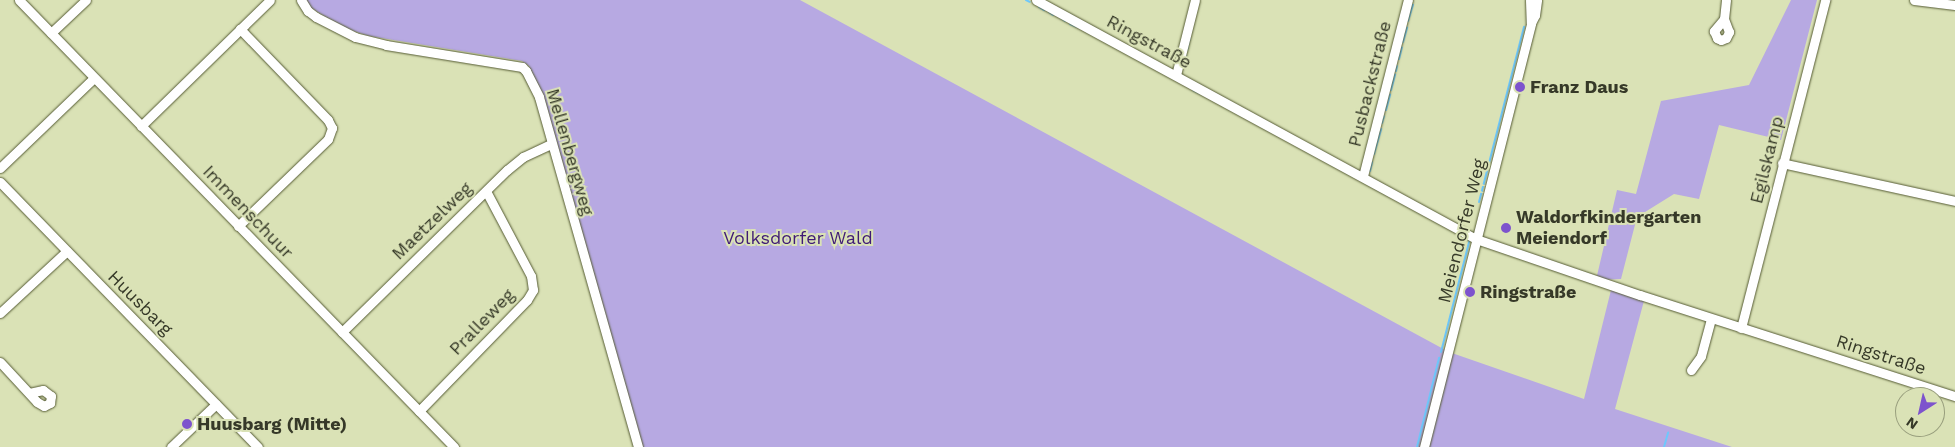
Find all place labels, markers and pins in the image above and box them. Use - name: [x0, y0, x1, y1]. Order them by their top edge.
- place label: Franz Daus: [1530, 76, 1628, 98]
- marker: Franz Daus: [1514, 81, 1526, 93]
- place label: Waldorfkindergarten Meiendorf: [1516, 207, 1701, 250]
- marker: Waldorfkindergarten Meiendorf: [1500, 222, 1512, 234]
- place label: Ringstraße: [1480, 281, 1576, 303]
- marker: Ringstraße: [1464, 286, 1476, 298]
- place label: Huusbarg (Mitte): [197, 413, 347, 435]
- marker: Huusbarg (Mitte): [181, 418, 193, 430]

